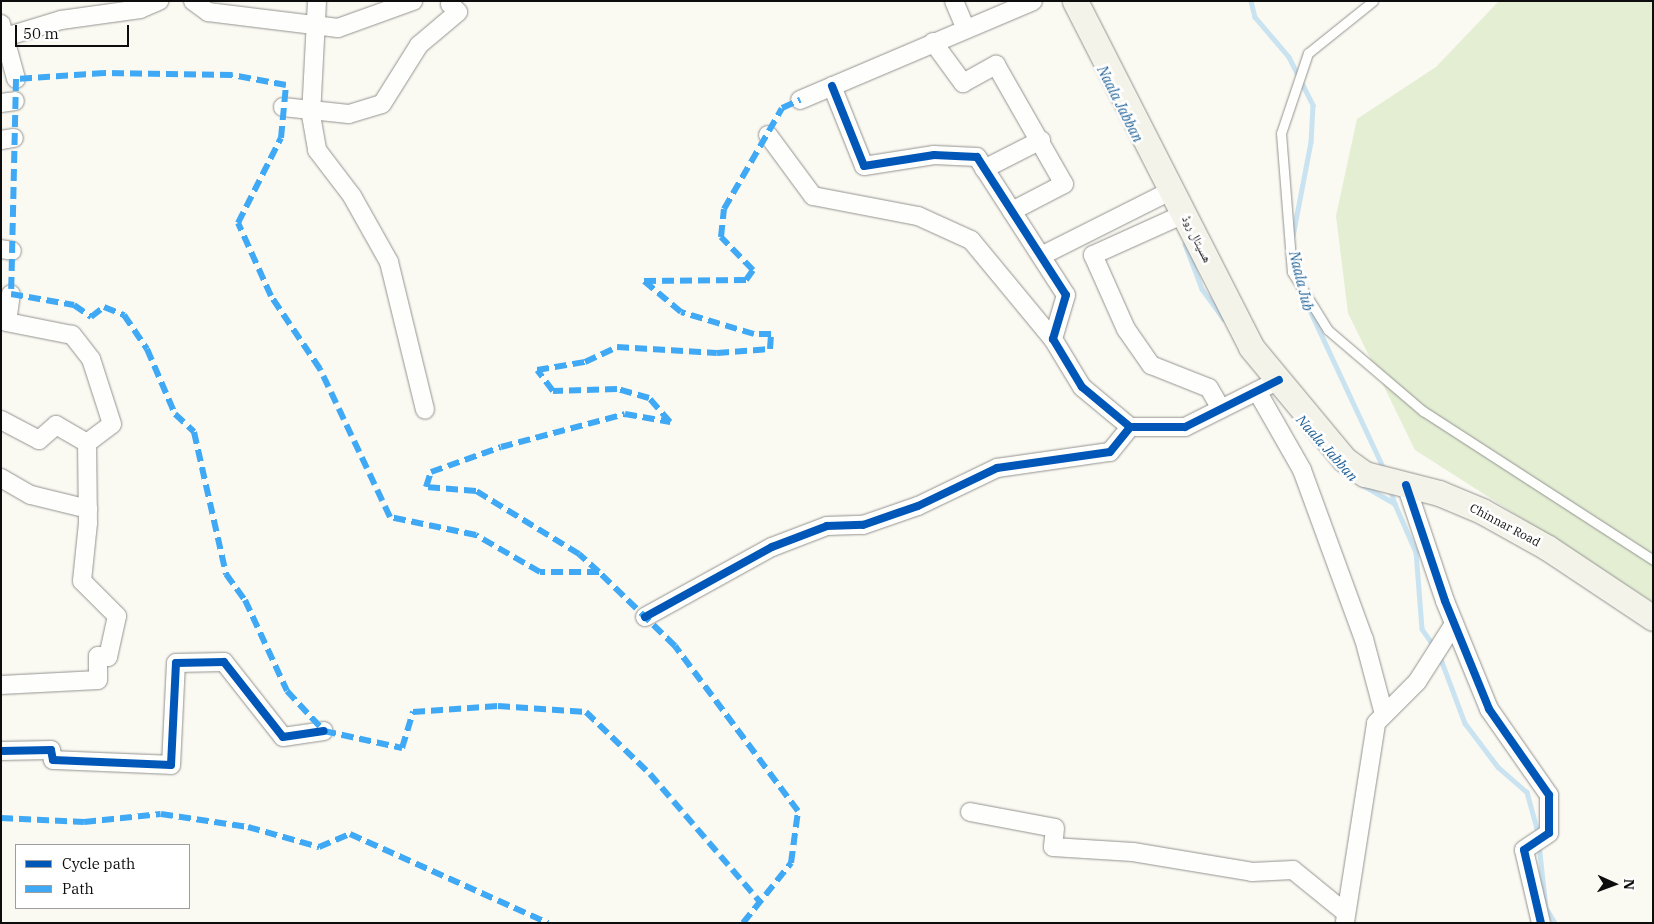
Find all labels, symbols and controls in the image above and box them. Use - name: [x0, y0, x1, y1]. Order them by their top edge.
- scale bar: [18, 15, 131, 47]
- text: 50 m: [23, 24, 59, 43]
- water label: Naala Jabban: [1094, 63, 1146, 145]
- street label: ھسپتال روڈ: [1179, 213, 1215, 265]
- water label: Naala Jub: [1285, 249, 1317, 313]
- water label: Naala Jabban: [1293, 411, 1361, 485]
- street label: Chinnar Road: [1467, 500, 1543, 550]
- legend: [15, 844, 190, 909]
- text: Cycle path: [62, 854, 135, 873]
- north arrow: [1589, 859, 1639, 909]
- text: Path: [62, 879, 94, 898]
- text: N: [1620, 879, 1638, 890]

